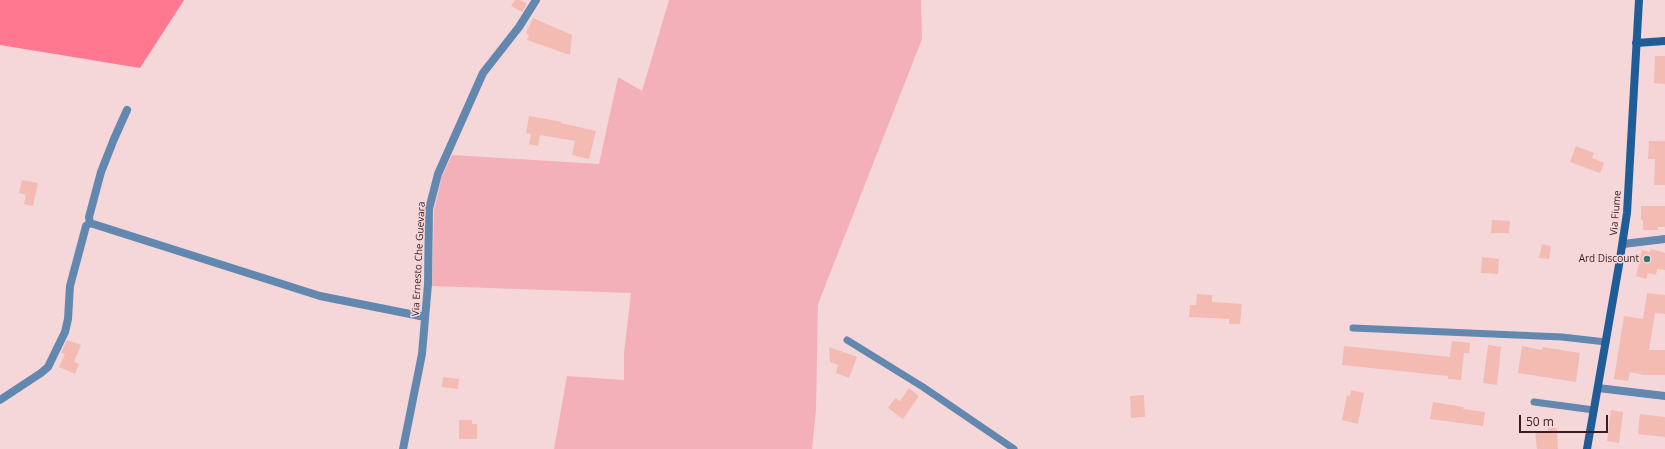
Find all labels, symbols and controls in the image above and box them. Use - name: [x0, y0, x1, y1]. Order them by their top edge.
- street label: Via Fiume: [1608, 190, 1624, 236]
- street label: Via Ernesto Che Guevara: [410, 201, 428, 317]
- place label: Ard Discount: [1579, 253, 1639, 265]
- marker: Ard Discount: [1642, 254, 1652, 264]
- scale bar: [1521, 407, 1610, 433]
- text: 50 m: [1526, 413, 1554, 430]

